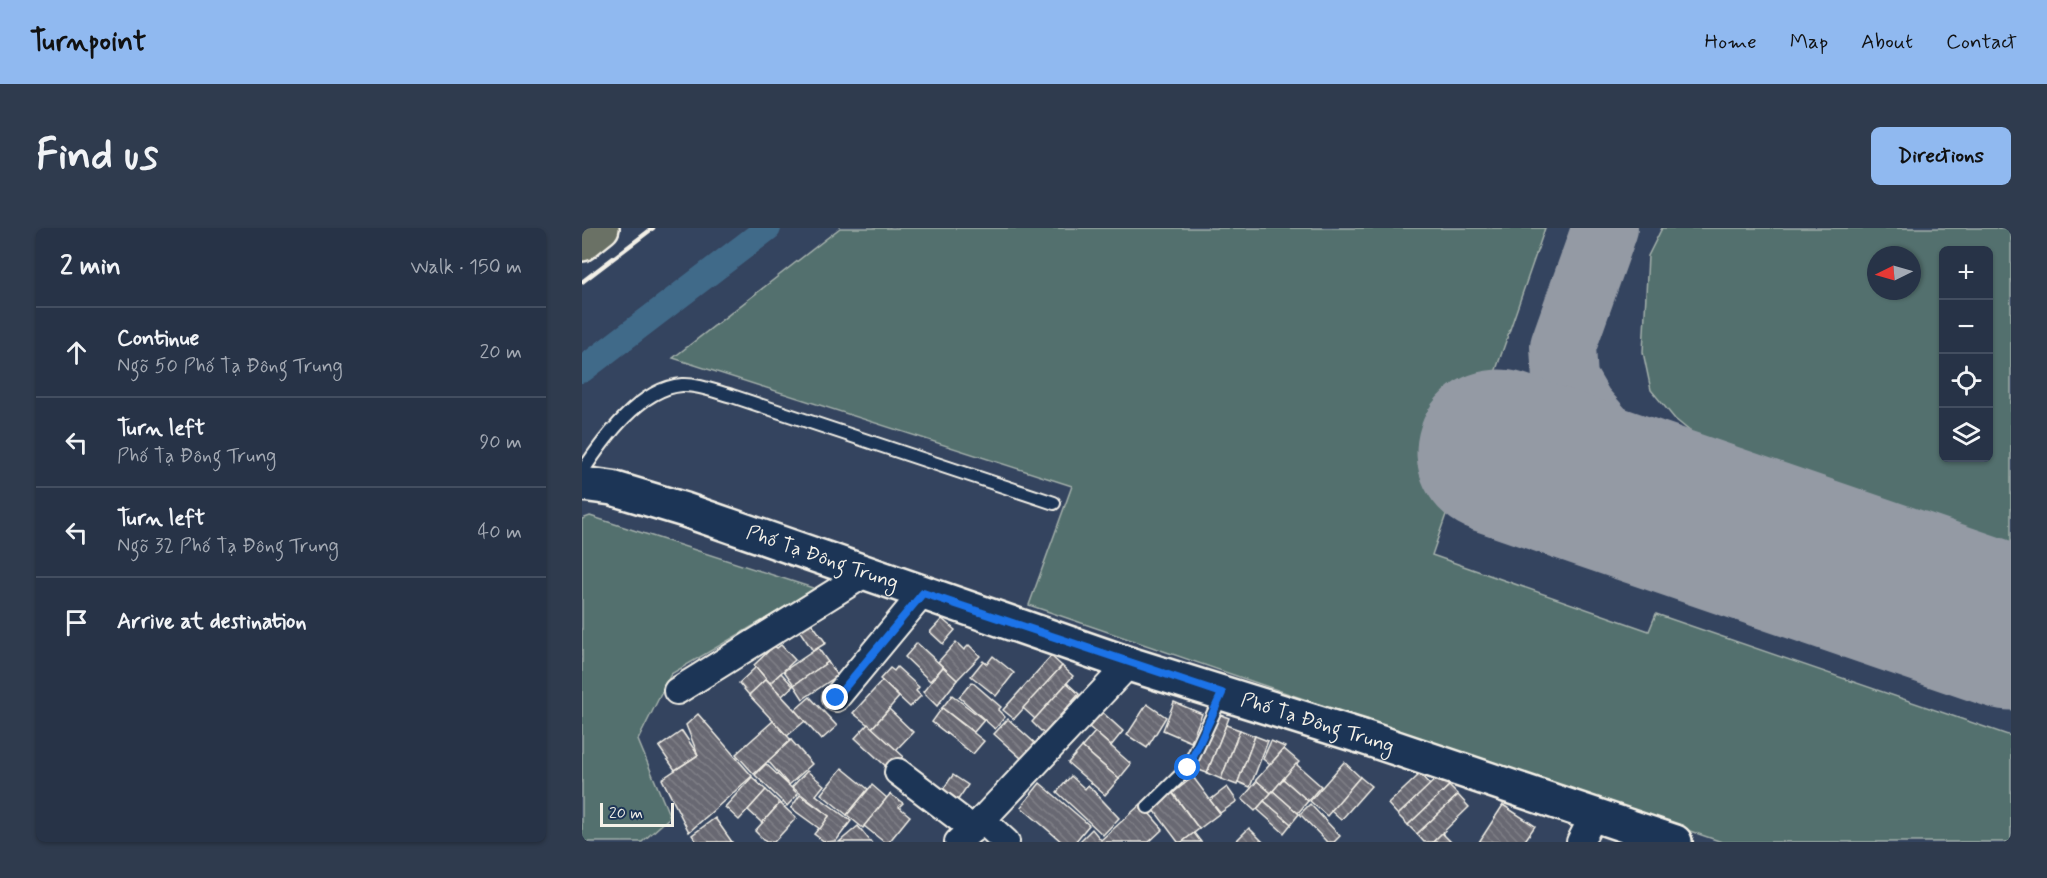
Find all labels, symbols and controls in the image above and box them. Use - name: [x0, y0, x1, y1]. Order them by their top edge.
- text: Turnpoint: [30, 24, 146, 61]
- text: Home: [1705, 28, 1757, 56]
- text: Map: [1790, 28, 1828, 56]
- text: About: [1861, 28, 1913, 56]
- text: Contact: [1946, 28, 2017, 56]
- button: Directions: [1871, 127, 2011, 185]
- text: Find us: [36, 129, 158, 184]
- north arrow: [1867, 246, 1921, 300]
- map controls: [1939, 246, 1993, 462]
- button: +: [1939, 246, 1993, 300]
- text: 2 min: [60, 250, 121, 284]
- text: Walk · 150 m: [410, 254, 522, 281]
- button: −: [1939, 300, 1993, 354]
- text: Continue: [117, 325, 199, 353]
- icon: ahead: [60, 336, 93, 369]
- text: 20 m: [479, 339, 522, 366]
- text: Ngõ 50 Phố Tạ Đông Trung: [117, 353, 343, 380]
- button: locate: [1939, 354, 1993, 408]
- button: layers: [1939, 408, 1993, 462]
- text: Turn left: [117, 415, 205, 443]
- icon: left: [60, 426, 93, 459]
- text: 90 m: [479, 429, 522, 456]
- text: Phố Tạ Đông Trung: [117, 443, 276, 470]
- text: Turn left: [117, 505, 205, 533]
- icon: left: [60, 516, 93, 549]
- text: 40 m: [478, 519, 522, 546]
- street label: Phố Tạ Đông Trung: [743, 519, 902, 598]
- text: Ngõ 32 Phố Tạ Đông Trung: [117, 533, 339, 560]
- icon: arrive: [60, 606, 93, 639]
- text: Arrive at destination: [117, 608, 307, 636]
- route end: [822, 684, 848, 710]
- street label: Phố Tạ Đông Trung: [1237, 686, 1398, 761]
- route start: [1174, 754, 1200, 780]
- scale bar: [600, 800, 674, 828]
- text: 20 m: [609, 803, 643, 824]

